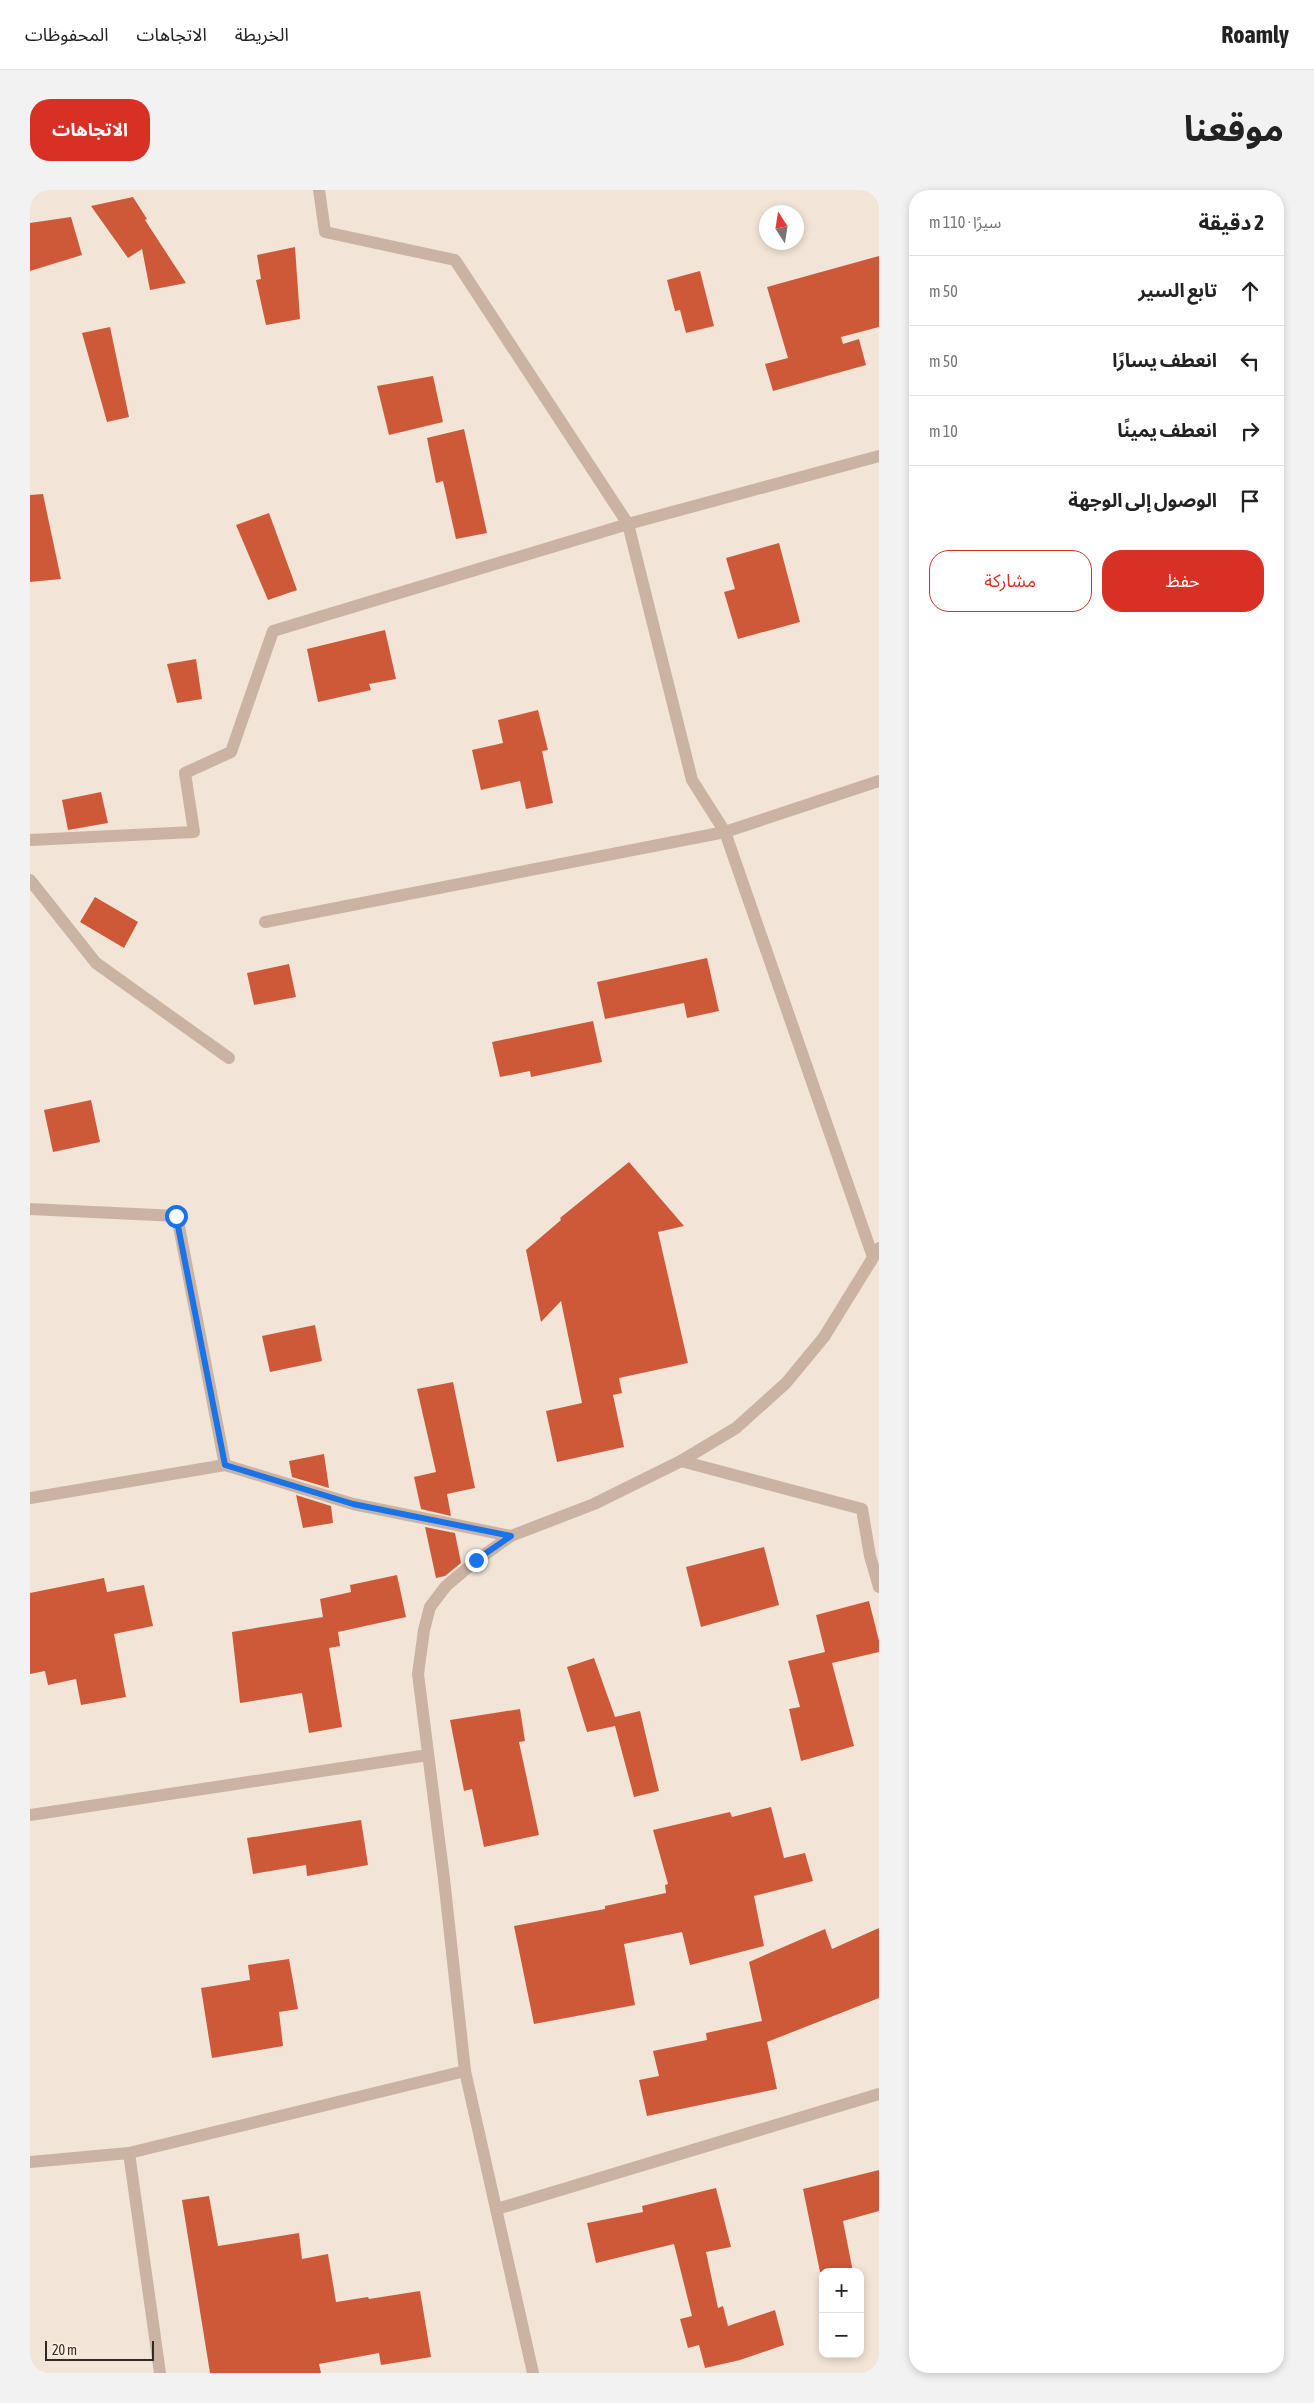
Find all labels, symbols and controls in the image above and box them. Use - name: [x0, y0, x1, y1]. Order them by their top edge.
- text: Roamly: [1221, 21, 1289, 48]
- text: المحفوظات: [25, 24, 109, 45]
- text: الاتجاهات: [137, 24, 207, 45]
- text: الخريطة: [235, 24, 289, 45]
- button: الاتجاهات: [30, 99, 150, 161]
- text: موقعنا: [1184, 108, 1284, 148]
- north arrow: [759, 205, 804, 250]
- text: 2 دقيقة: [1198, 210, 1264, 234]
- text: سيرًا · 110 m: [929, 213, 1001, 231]
- icon: ahead: [1236, 277, 1264, 305]
- text: تابع السير: [1138, 279, 1217, 301]
- text: 50 m: [929, 282, 958, 300]
- icon: left: [1236, 347, 1264, 375]
- text: انعطف يسارًا: [1112, 349, 1217, 371]
- text: 50 m: [929, 352, 958, 370]
- icon: right: [1236, 417, 1264, 445]
- text: انعطف يمينًا: [1117, 419, 1217, 441]
- text: 10 m: [929, 422, 958, 440]
- icon: arrive: [1236, 487, 1264, 515]
- text: الوصول إلى الوجهة: [1068, 489, 1217, 511]
- button: مشاركة: [929, 550, 1092, 612]
- button: حفظ: [1102, 550, 1264, 612]
- route start: [165, 1205, 188, 1228]
- route end: [465, 1549, 488, 1572]
- map controls: [819, 2268, 864, 2358]
- button: +: [819, 2268, 864, 2313]
- button: −: [819, 2313, 864, 2358]
- scale bar: [45, 2338, 154, 2361]
- text: 20 m: [52, 2342, 77, 2358]

